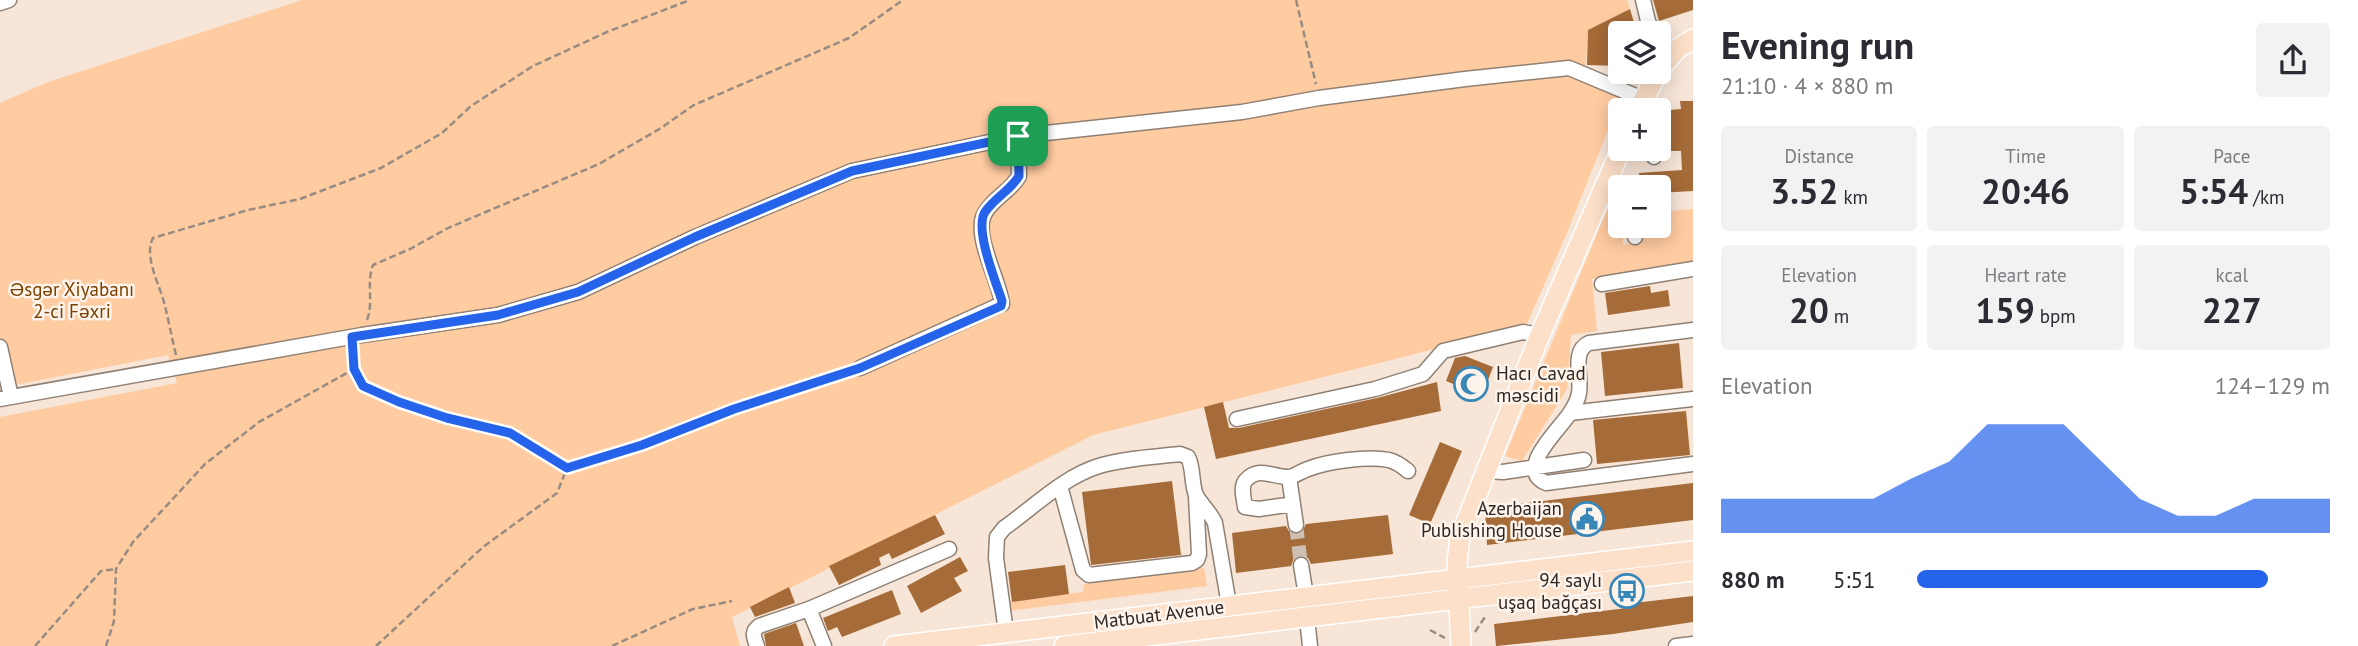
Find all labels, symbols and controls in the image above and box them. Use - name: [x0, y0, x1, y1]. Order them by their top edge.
- text: Evening run: [1721, 20, 1914, 69]
- map controls: [1608, 21, 1671, 238]
- button: layers: [1608, 21, 1671, 84]
- button: share: [2256, 23, 2330, 97]
- text: 21:10 · 4 × 880 m: [1721, 71, 1893, 100]
- button: +: [1608, 98, 1671, 161]
- pin: [988, 106, 1048, 166]
- icon: arrive: [999, 117, 1037, 155]
- text: Distance: [1784, 144, 1854, 168]
- text: Time: [2005, 144, 2046, 168]
- text: Pace: [2213, 144, 2250, 168]
- text: 3.52: [1770, 168, 1838, 214]
- text: 20:46: [1981, 168, 2070, 214]
- text: 5:54: [2179, 168, 2248, 214]
- button: −: [1608, 175, 1671, 238]
- text: km: [1838, 185, 1868, 209]
- text: /km: [2248, 185, 2284, 209]
- text: Elevation: [1781, 263, 1857, 287]
- text: Heart rate: [1984, 263, 2067, 287]
- text: kcal: [2216, 263, 2248, 287]
- park label: Əsgər Xiyabanı 2-ci Fəxri: [10, 277, 134, 323]
- text: 20: [1789, 287, 1829, 333]
- text: 159: [1975, 287, 2035, 333]
- text: 227: [2202, 287, 2262, 333]
- text: m: [1829, 304, 1849, 328]
- text: bpm: [2035, 304, 2076, 328]
- place label: Hacı Cavad məscidi: [1496, 361, 1586, 407]
- mosque icon: Hacı Cavad məscidi: [1452, 365, 1490, 403]
- text: Elevation: [1721, 371, 1813, 400]
- text: 124–129 m: [2215, 371, 2330, 400]
- place label: Azerbaijan Publishing House: [1421, 496, 1562, 542]
- public building icon: Azerbaijan Publishing House: [1568, 500, 1606, 538]
- text: 880 m: [1721, 565, 1784, 594]
- text: 5:51: [1833, 565, 1876, 594]
- place label: 94 saylı uşaq bağçası: [1498, 568, 1602, 614]
- bus stop icon: 94 saylı uşaq bağçası: [1608, 572, 1646, 610]
- street label: Matbuat Avenue: [1092, 594, 1226, 634]

